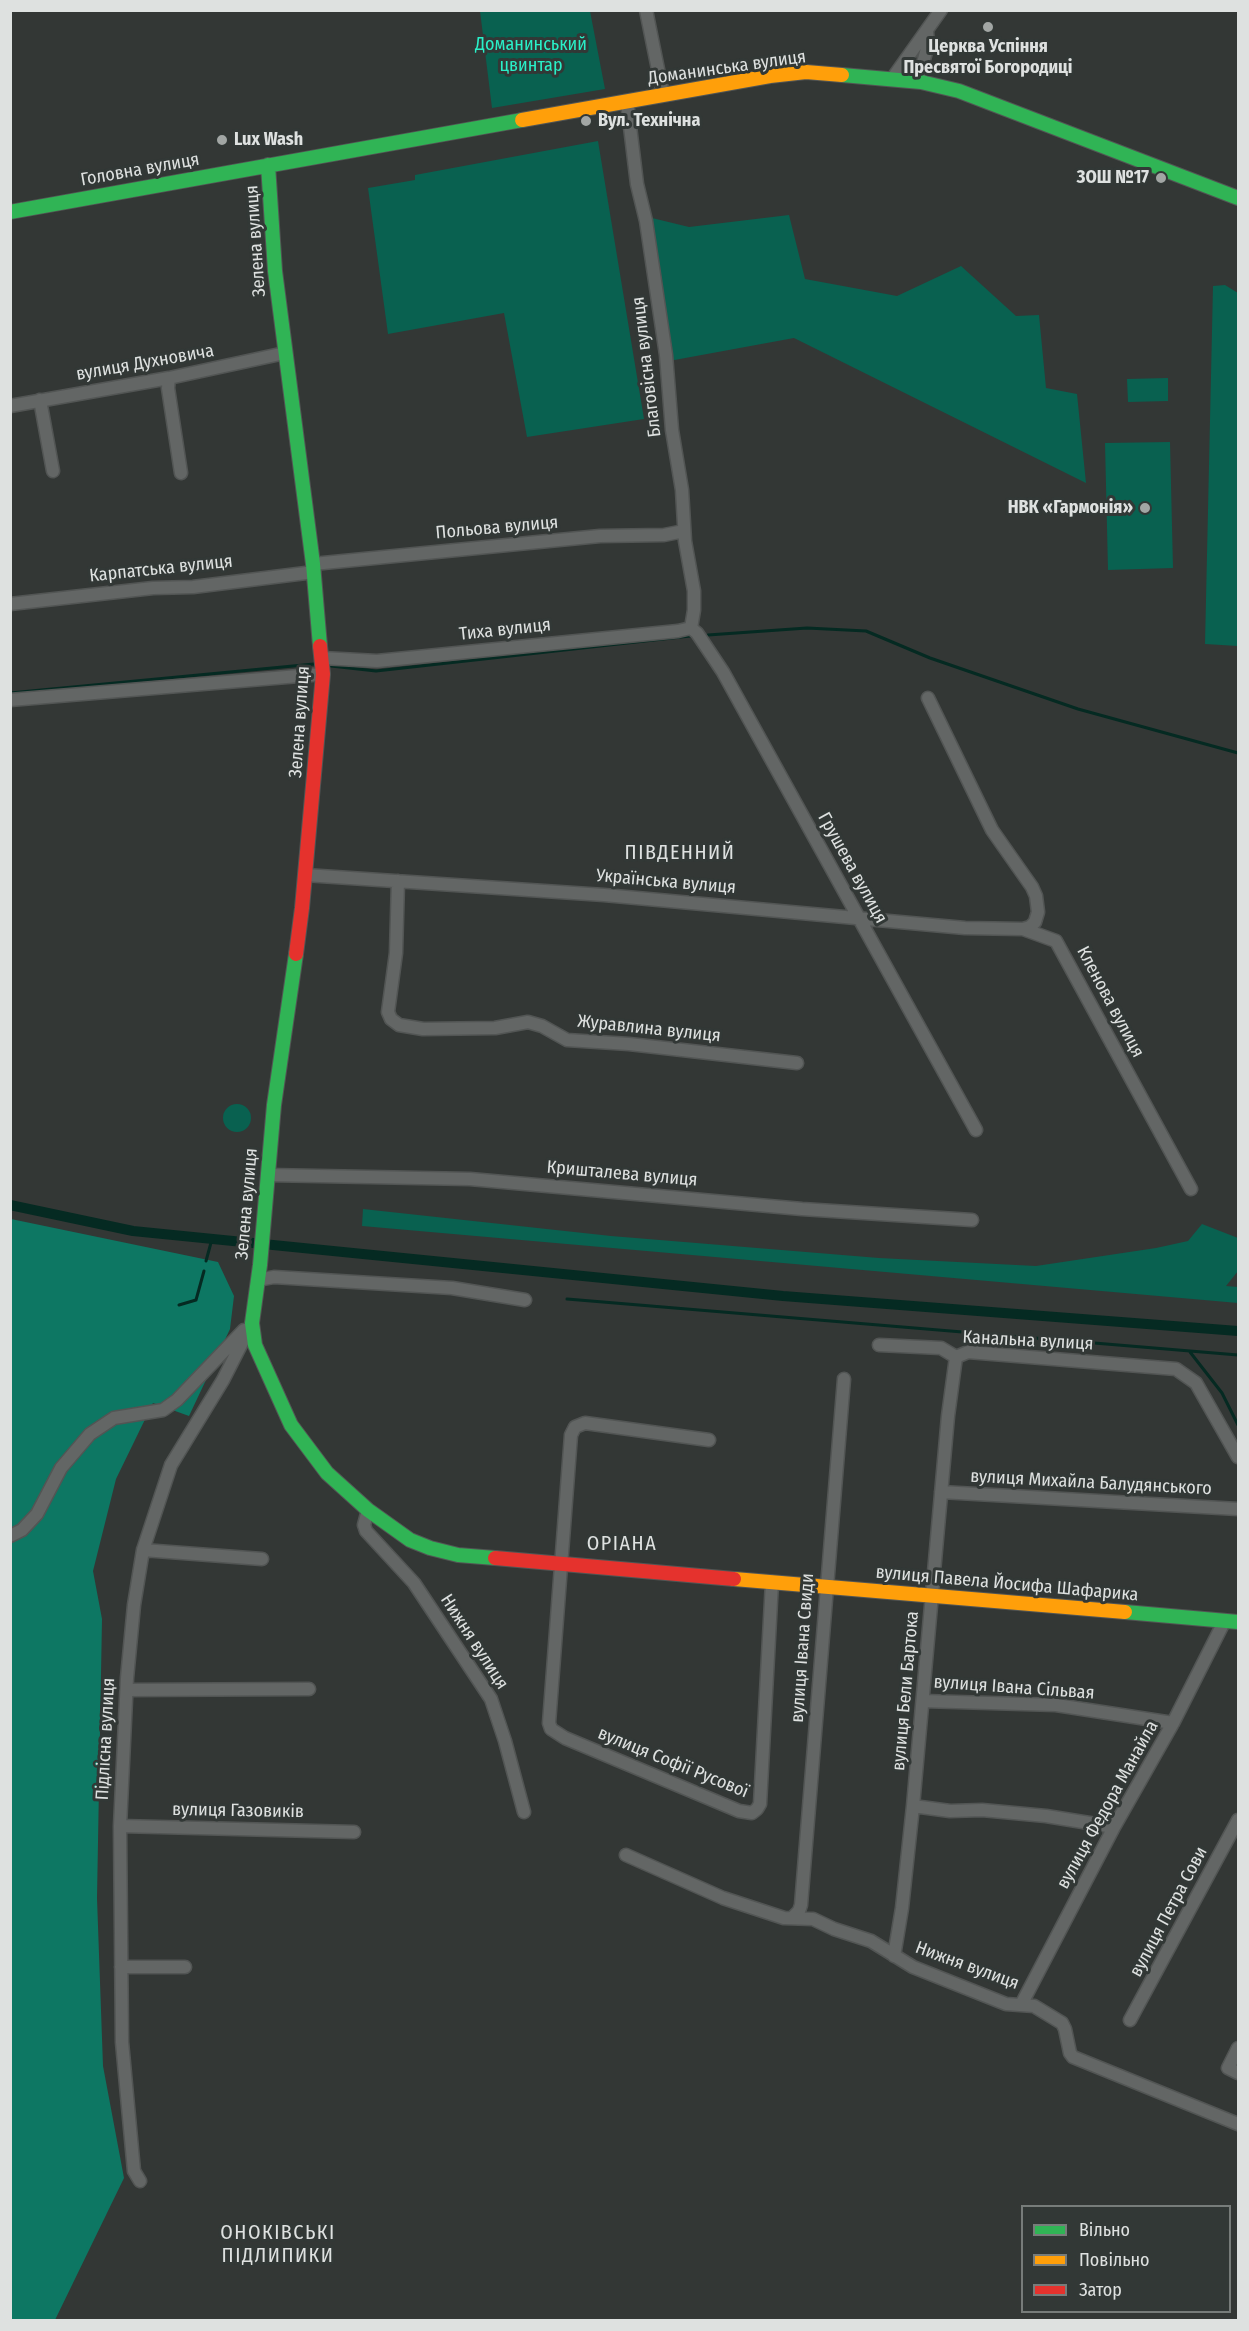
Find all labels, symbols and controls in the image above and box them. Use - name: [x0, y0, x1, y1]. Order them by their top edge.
- marker: Церква Успіння Пресвятої Богородиці: [981, 20, 995, 34]
- park label: Доманинський цвинтар: [475, 34, 587, 76]
- place label: Церква Успіння Пресвятої Богородиці: [904, 36, 1072, 78]
- street label: Доманинська вулиця: [647, 46, 807, 90]
- place label: Вул. Технічна: [598, 110, 700, 132]
- marker: Вул. Технічна: [579, 114, 593, 128]
- place label: Lux Wash: [234, 129, 303, 151]
- marker: Lux Wash: [215, 133, 229, 147]
- street label: Головна вулиця: [79, 149, 201, 191]
- place label: ЗОШ №17: [1077, 167, 1149, 189]
- marker: ЗОШ №17: [1154, 171, 1168, 185]
- street label: Зелена вулиця: [241, 184, 271, 298]
- street label: Благовісна вулиця: [628, 296, 666, 438]
- street label: вулиця Духновича: [74, 340, 216, 386]
- place label: НВК «Гармонія»: [1008, 497, 1133, 519]
- marker: НВК «Гармонія»: [1138, 501, 1152, 515]
- street label: Польова вулиця: [435, 512, 559, 544]
- street label: Карпатська вулиця: [88, 551, 234, 587]
- street label: Тиха вулиця: [458, 614, 552, 646]
- street label: Зелена вулиця: [285, 665, 315, 779]
- street label: Грушева вулиця: [813, 809, 891, 927]
- district label: ПІВДЕННИЙ: [625, 841, 735, 865]
- street label: Українська вулиця: [595, 865, 737, 899]
- street label: Кленова вулиця: [1072, 943, 1148, 1061]
- street label: Журавлина вулиця: [576, 1011, 722, 1047]
- street label: Зелена вулиця: [231, 1147, 263, 1261]
- street label: Кришталева вулиця: [546, 1157, 698, 1191]
- street label: Канальна вулиця: [962, 1327, 1094, 1355]
- street label: вулиця Михайла Балудянського: [970, 1466, 1212, 1500]
- district label: ОРІАНА: [587, 1532, 657, 1556]
- street label: вулиця Павела Йосифа Шафарика: [875, 1562, 1139, 1606]
- street label: вулиця Івана Свиди: [787, 1573, 819, 1723]
- street label: Нижня вулиця: [435, 1590, 513, 1694]
- street label: вулиця Бели Бартока: [888, 1610, 924, 1772]
- street label: вулиця Івана Сільвая: [933, 1672, 1095, 1704]
- street label: Підлісна вулиця: [92, 1677, 120, 1801]
- street label: вулиця Федора Манайла: [1053, 1717, 1163, 1893]
- street label: вулиця Софії Русової: [595, 1723, 751, 1803]
- street label: вулиця Газовиків: [172, 1799, 304, 1823]
- street label: вулиця Петра Сови: [1126, 1843, 1212, 1981]
- street label: Нижня вулиця: [912, 1937, 1022, 1995]
- legend: [1021, 2205, 1231, 2313]
- text: Вільно: [1079, 2219, 1130, 2241]
- district label: ОНОКІВСЬКІ ПІДЛИПИКИ: [220, 2221, 336, 2268]
- text: Повільно: [1079, 2249, 1150, 2271]
- text: Затор: [1079, 2279, 1122, 2301]

